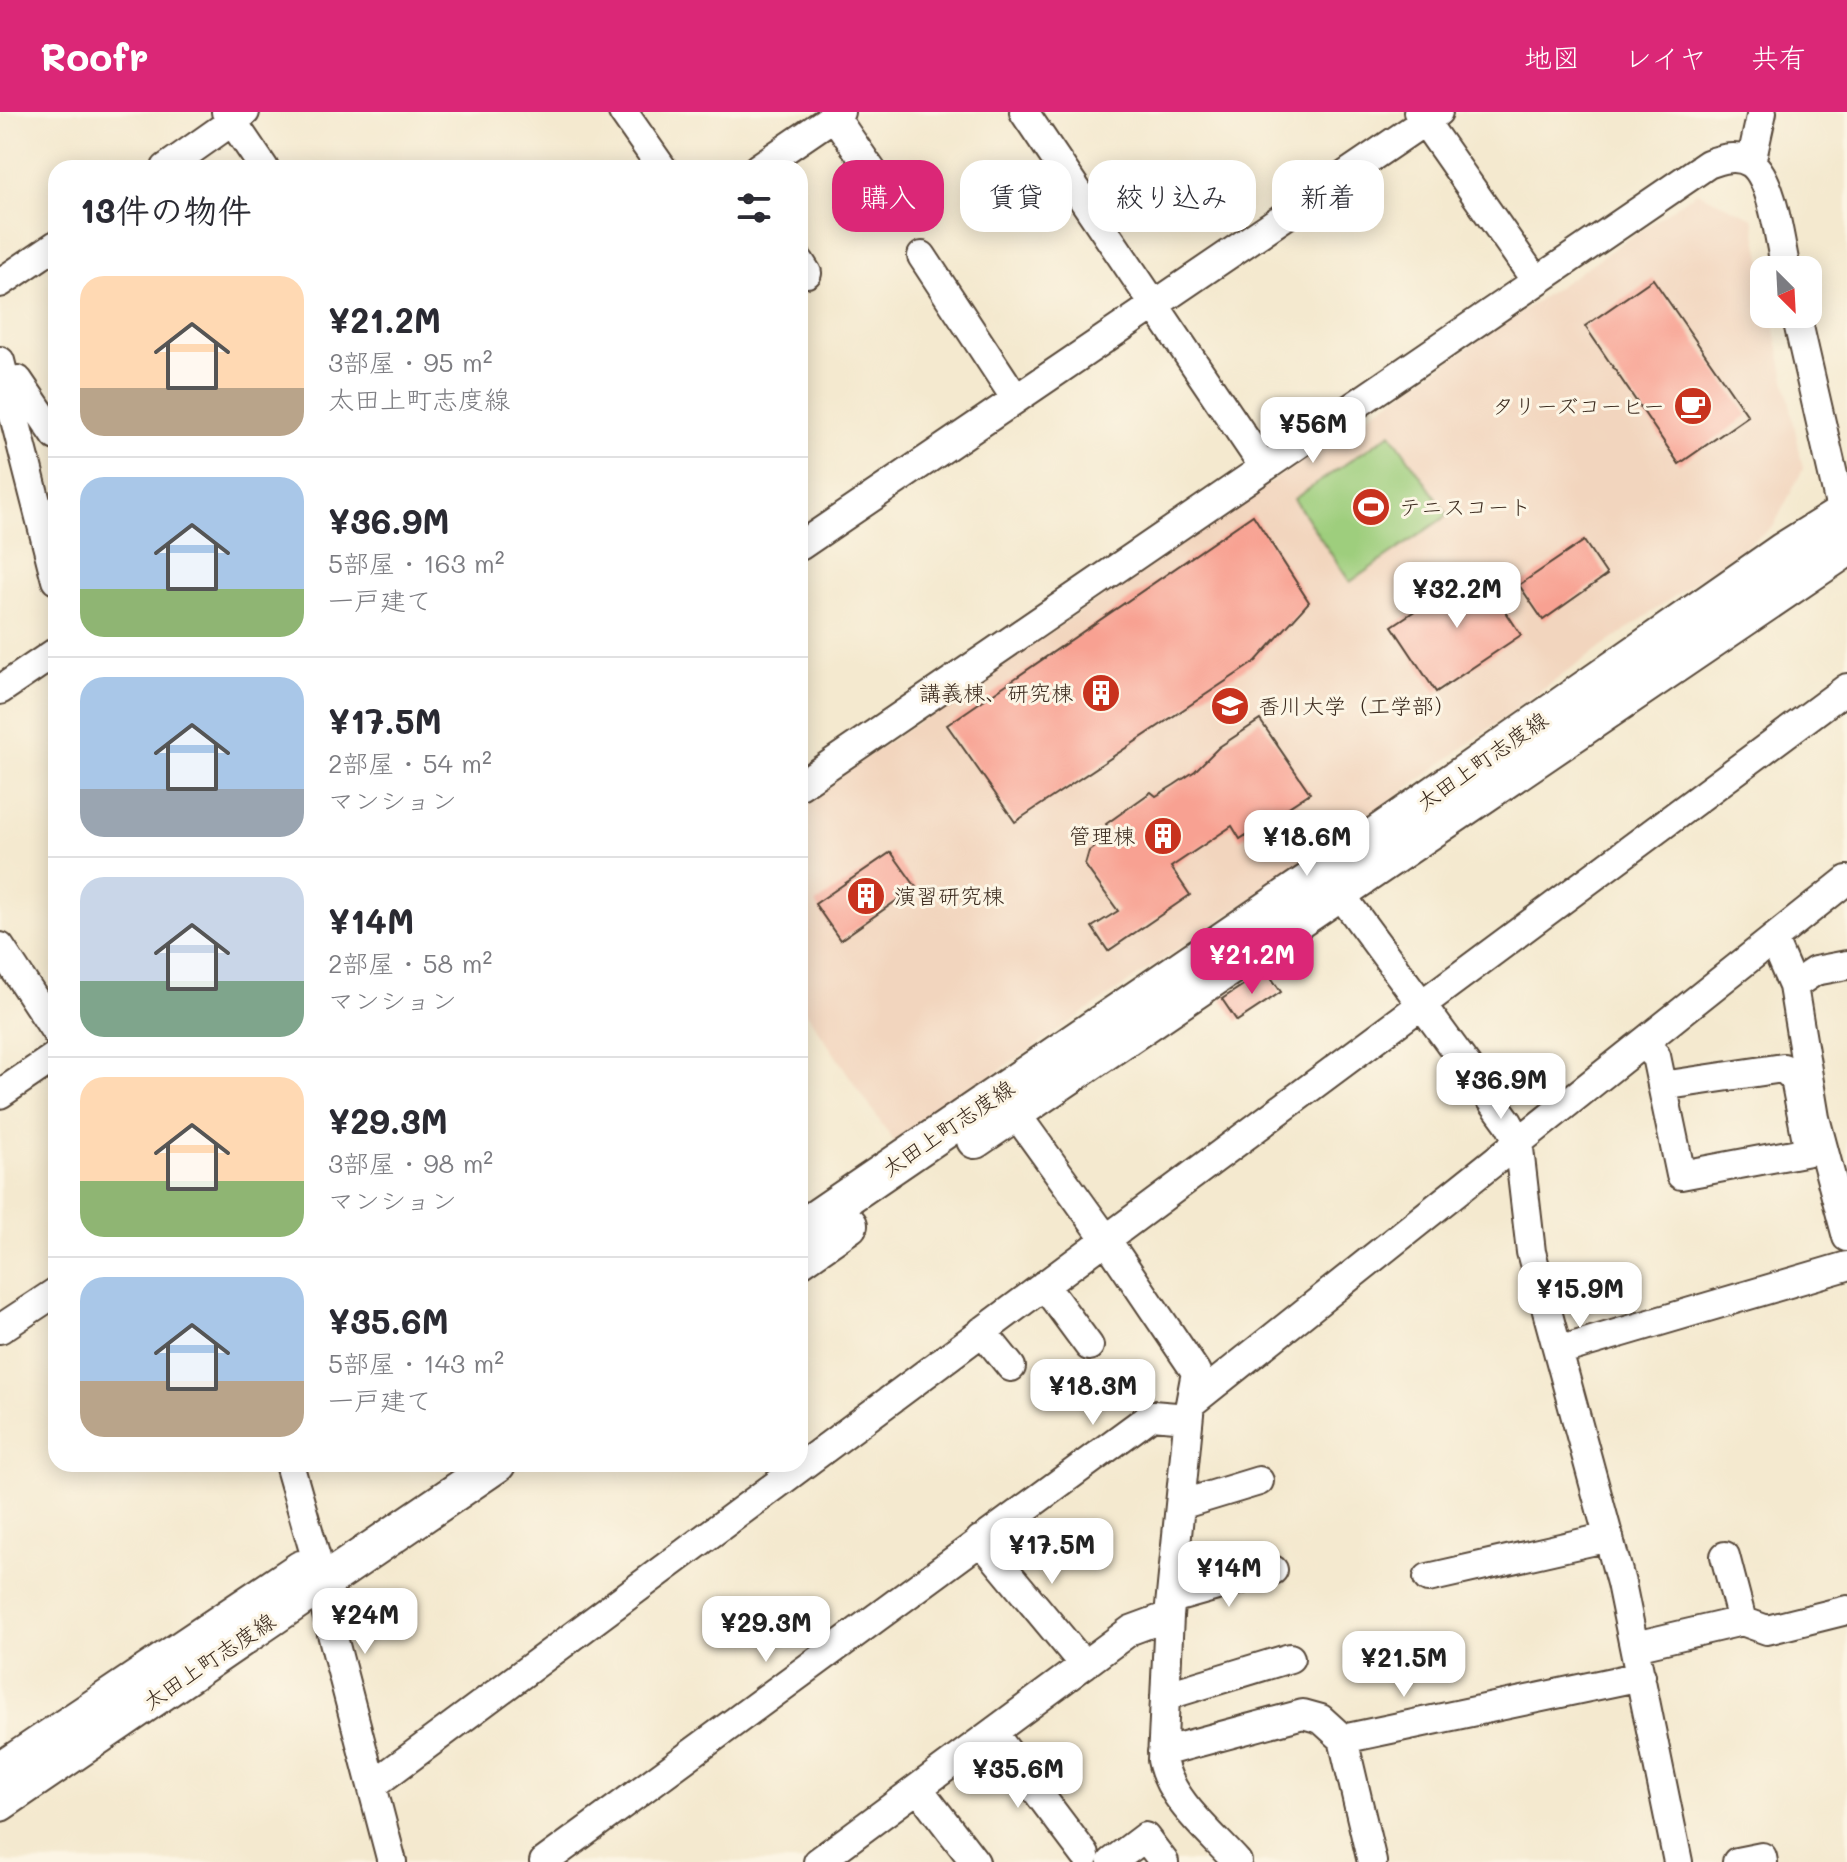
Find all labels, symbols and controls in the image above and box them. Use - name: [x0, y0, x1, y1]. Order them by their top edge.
- text: Roofr: [40, 31, 149, 81]
- text: 地図: [1524, 39, 1580, 75]
- text: レイヤ: [1624, 39, 1707, 75]
- text: 共有: [1751, 39, 1807, 75]
- chip: 購入: [832, 160, 944, 232]
- chip: 賃貸: [960, 160, 1072, 232]
- chip: 絞り込み: [1088, 160, 1256, 232]
- chip: 新着: [1272, 160, 1384, 232]
- icon: filters: [732, 186, 776, 230]
- text: 13件の物件: [80, 187, 251, 232]
- north arrow: [1750, 256, 1822, 328]
- map controls: [1750, 256, 1822, 328]
- text: ¥21.2M: [328, 297, 441, 342]
- icon: home: [144, 308, 240, 404]
- text: 3部屋 · 95 m²: [328, 345, 493, 379]
- text: 太田上町志度線: [328, 382, 510, 416]
- cafe icon: タリーズコーヒー: [1672, 385, 1714, 427]
- place label: タリーズコーヒー: [1492, 391, 1665, 420]
- pin: ¥56M: [1266, 397, 1360, 465]
- text: ¥56M: [1279, 406, 1347, 440]
- sports icon: テニスコート: [1350, 486, 1392, 528]
- place label: テニスコート: [1399, 492, 1531, 521]
- text: ¥36.9M: [328, 498, 450, 543]
- icon: home: [144, 509, 240, 605]
- text: 5部屋 · 163 m²: [328, 546, 505, 580]
- pin: ¥32.2M: [1392, 562, 1522, 630]
- text: ¥32.2M: [1412, 571, 1502, 605]
- text: 一戸建て: [328, 583, 432, 617]
- building icon: 講義棟、研究棟: [1080, 672, 1122, 714]
- place label: 講義棟、研究棟: [919, 678, 1073, 707]
- school or university icon: 香川大学（工学部）: [1209, 685, 1251, 727]
- place label: 香川大学（工学部）: [1258, 691, 1456, 720]
- text: ¥17.5M: [328, 698, 442, 743]
- street label: 太田上町志度線: [1410, 705, 1553, 817]
- icon: home: [144, 709, 240, 805]
- text: 2部屋 · 54 m²: [328, 746, 492, 780]
- text: マンション: [328, 783, 457, 817]
- pin: ¥18.6M: [1242, 810, 1372, 878]
- building icon: 管理棟: [1142, 815, 1184, 857]
- text: ¥18.6M: [1262, 819, 1352, 853]
- place label: 管理棟: [1069, 821, 1135, 850]
- building icon: 演習研究棟: [845, 875, 887, 917]
- place label: 演習研究棟: [894, 881, 1004, 910]
- text: ¥14M: [328, 898, 414, 943]
- icon: home: [144, 909, 240, 1005]
- pin: ¥21.2M: [1187, 928, 1317, 996]
- text: ¥21.2M: [1209, 937, 1295, 971]
- text: 2部屋 · 58 m²: [328, 946, 492, 980]
- text: マンション: [328, 983, 457, 1017]
- pin: ¥36.9M: [1436, 1053, 1566, 1121]
- text: ¥36.9M: [1454, 1062, 1548, 1096]
- street label: 太田上町志度線: [876, 1073, 1020, 1183]
- text: ¥29.3M: [328, 1098, 448, 1143]
- icon: home: [144, 1109, 240, 1205]
- text: 3部屋 · 98 m²: [328, 1146, 493, 1180]
- text: マンション: [328, 1183, 457, 1217]
- pin: ¥15.9M: [1515, 1262, 1645, 1330]
- text: ¥15.9M: [1536, 1271, 1624, 1305]
- text: ¥35.6M: [328, 1298, 449, 1343]
- icon: home: [144, 1309, 240, 1405]
- text: 5部屋 · 143 m²: [328, 1346, 504, 1380]
- pin: ¥18.3M: [1028, 1359, 1158, 1427]
- text: ¥18.3M: [1048, 1368, 1138, 1402]
- text: 一戸建て: [328, 1383, 432, 1417]
- pin: ¥17.5M: [987, 1518, 1117, 1586]
- text: ¥17.5M: [1008, 1527, 1096, 1561]
- pin: ¥14M: [1182, 1541, 1276, 1609]
- text: ¥14M: [1196, 1550, 1262, 1584]
- pin: ¥24M: [318, 1588, 412, 1656]
- pin: ¥29.3M: [701, 1596, 831, 1664]
- text: ¥24M: [330, 1597, 400, 1631]
- text: ¥29.3M: [720, 1605, 812, 1639]
- street label: 太田上町志度線: [137, 1606, 281, 1716]
- pin: ¥21.5M: [1339, 1631, 1469, 1699]
- text: ¥21.5M: [1360, 1640, 1448, 1674]
- pin: ¥35.6M: [953, 1742, 1083, 1810]
- text: ¥35.6M: [972, 1751, 1064, 1785]

